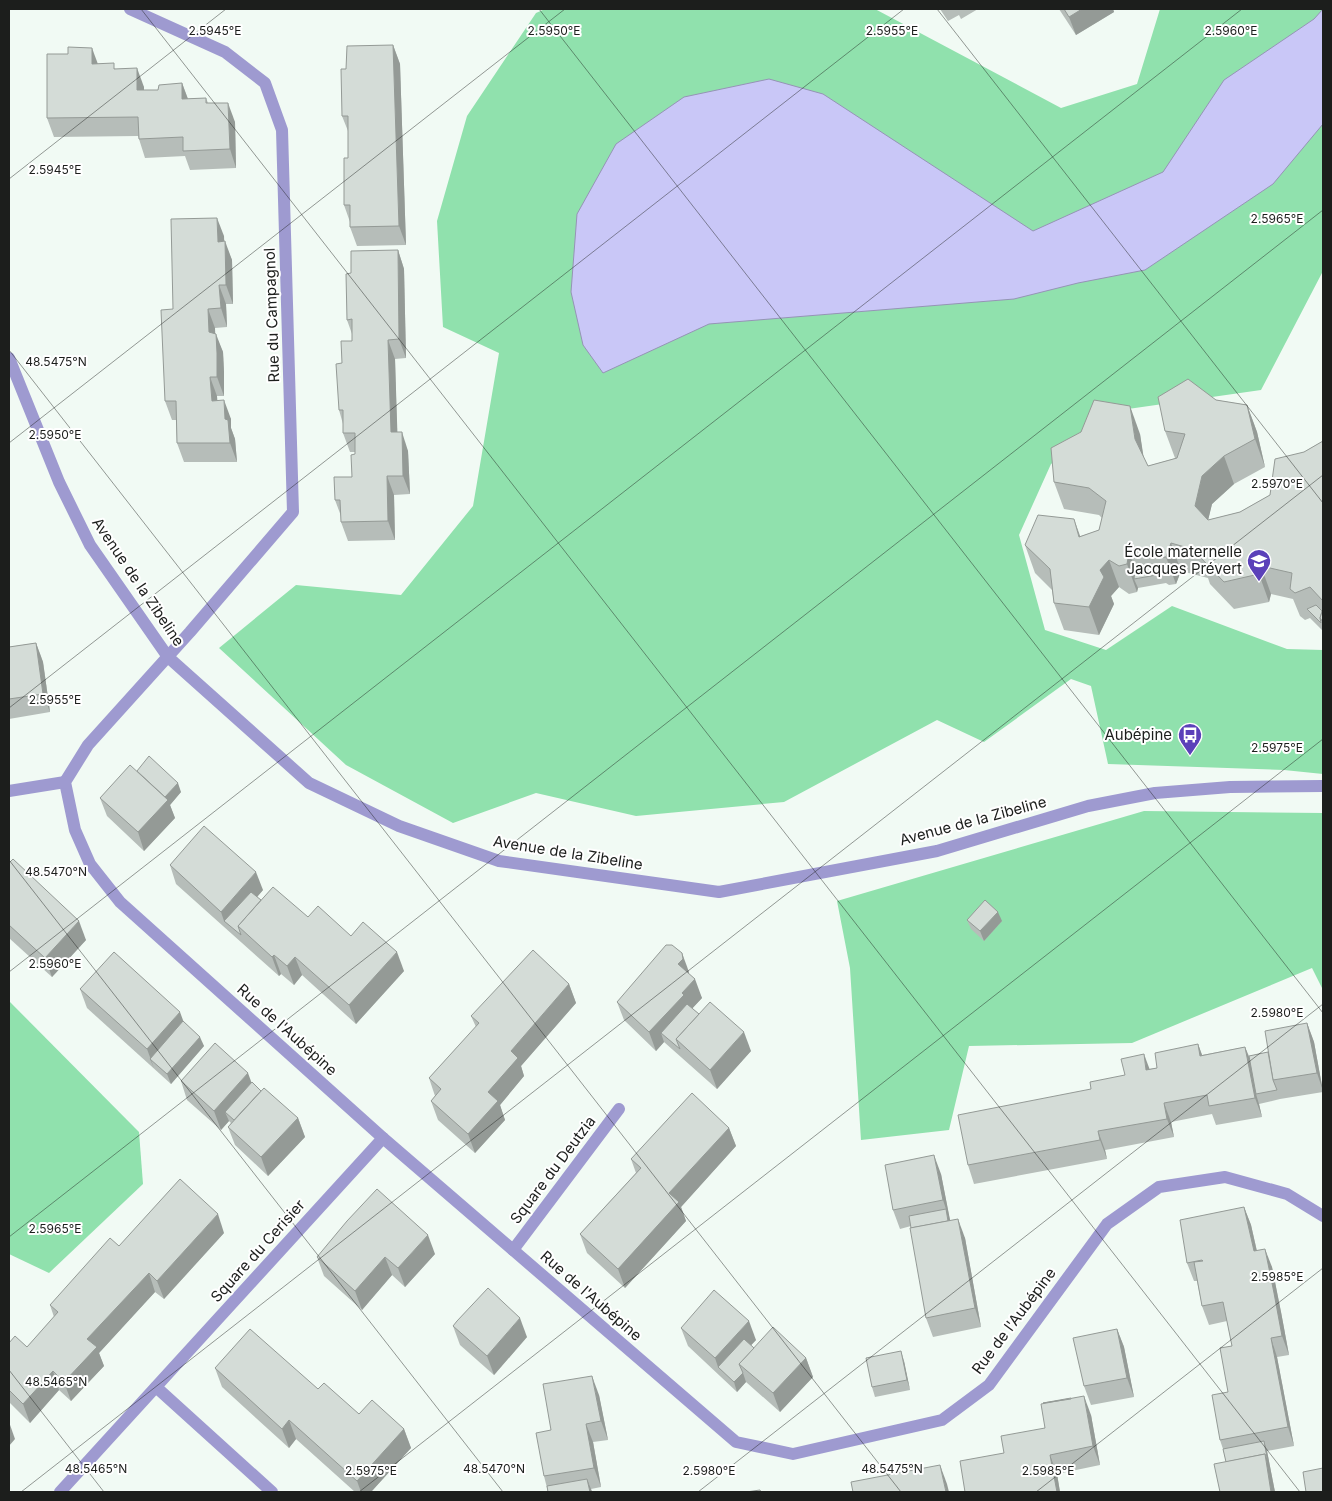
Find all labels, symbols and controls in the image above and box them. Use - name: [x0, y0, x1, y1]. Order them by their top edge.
- text: 2.5945°E: [188, 23, 242, 38]
- text: 2.5950°E: [528, 23, 580, 38]
- text: 2.5955°E: [866, 23, 918, 38]
- text: 2.5960°E: [1204, 23, 1258, 38]
- text: 2.5945°E: [28, 162, 82, 177]
- text: 2.5965°E: [1251, 211, 1303, 226]
- street label: Rue du Campagnol: [260, 247, 283, 383]
- text: 48.5475°N: [25, 354, 87, 369]
- text: 2.5950°E: [29, 427, 81, 442]
- text: 2.5970°E: [1251, 476, 1303, 491]
- street label: Avenue de la Zibeline: [88, 514, 189, 650]
- place label: École maternelle Jacques Prévert: [1124, 542, 1242, 578]
- school or university icon: École maternelle Jacques Prévert: [1246, 548, 1272, 582]
- text: 2.5955°E: [29, 692, 81, 707]
- bus stop icon: Aubépine: [1177, 722, 1203, 756]
- place label: Aubépine: [1104, 725, 1172, 744]
- text: 2.5975°E: [1251, 740, 1303, 755]
- street label: Avenue de la Zibeline: [897, 792, 1048, 849]
- street label: Avenue de la Zibeline: [492, 831, 644, 874]
- text: 48.5470°N: [25, 864, 87, 879]
- text: 2.5960°E: [28, 956, 82, 971]
- street label: Rue de l'Aubépine: [233, 980, 341, 1080]
- text: 2.5980°E: [1250, 1005, 1304, 1020]
- street label: Square du Deutzia: [506, 1112, 599, 1228]
- street label: Square du Cerisier: [206, 1195, 309, 1306]
- text: 2.5965°E: [29, 1221, 81, 1236]
- street label: Rue de l'Aubépine: [537, 1246, 646, 1345]
- street label: Rue de l'Aubépine: [967, 1264, 1060, 1378]
- text: 2.5985°E: [1251, 1269, 1303, 1284]
- text: 48.5465°N: [25, 1374, 87, 1389]
- text: 48.5465°N: [65, 1461, 127, 1476]
- text: 48.5470°N: [463, 1461, 525, 1476]
- text: 48.5475°N: [861, 1461, 923, 1476]
- text: 2.5975°E: [345, 1463, 397, 1478]
- text: 2.5980°E: [682, 1463, 736, 1478]
- text: 2.5985°E: [1022, 1463, 1074, 1478]

